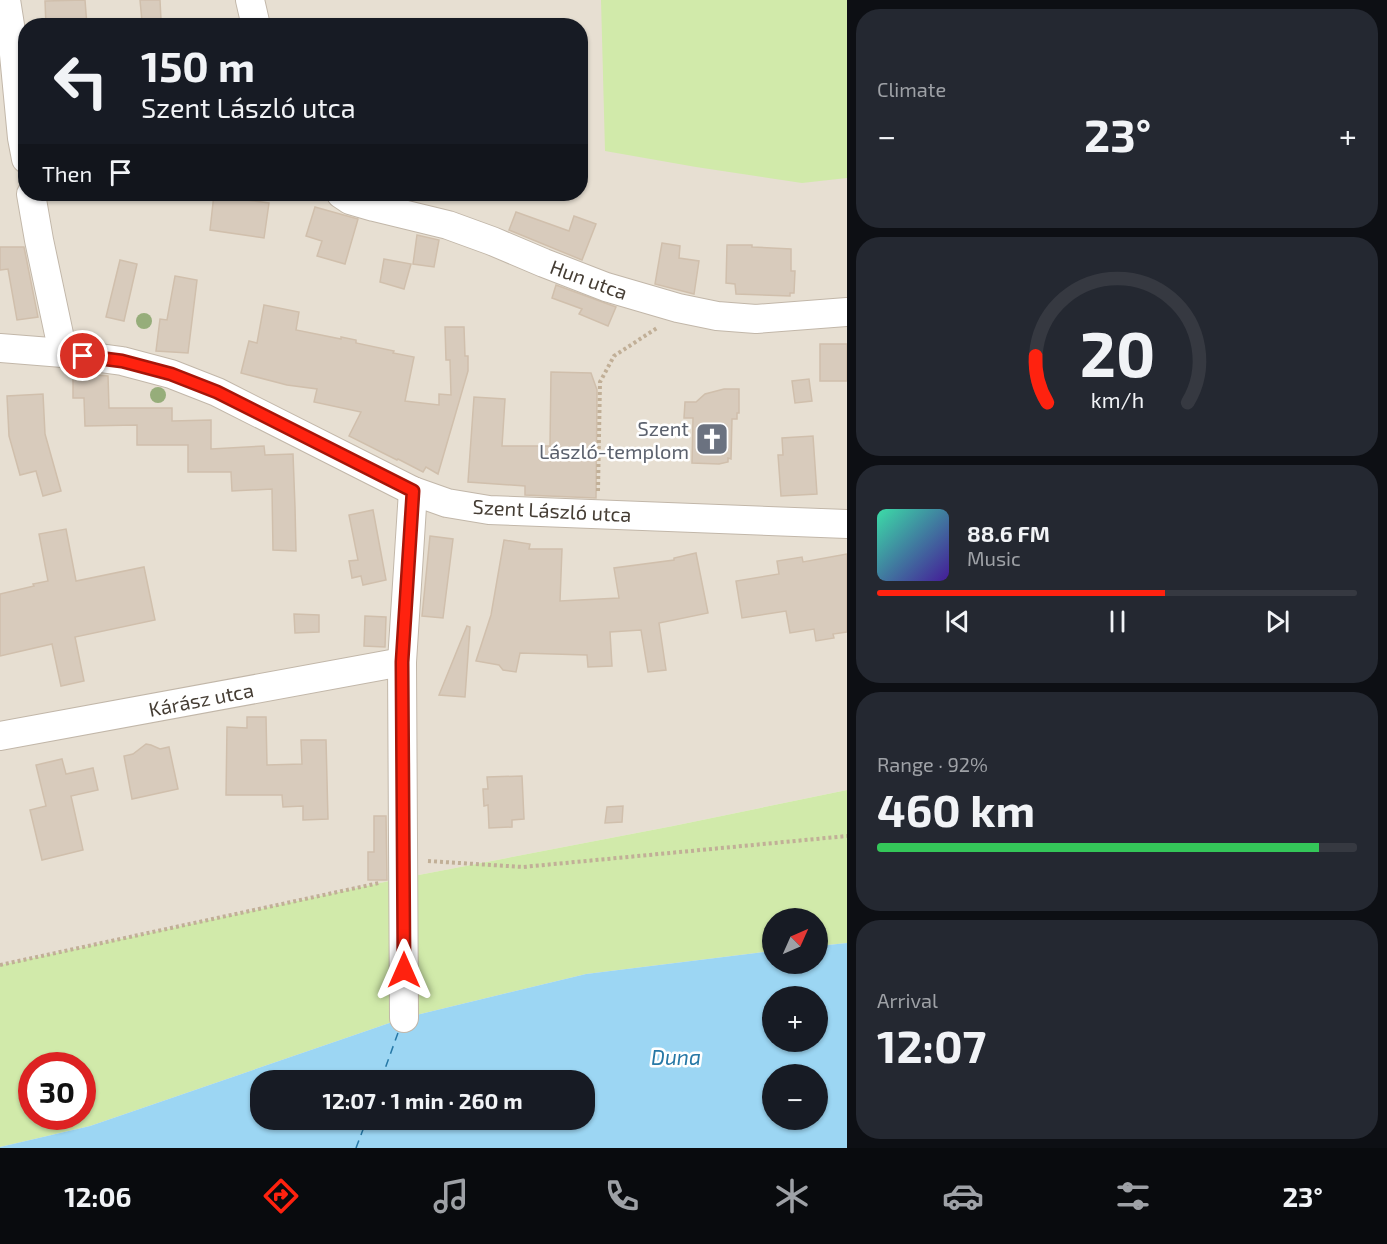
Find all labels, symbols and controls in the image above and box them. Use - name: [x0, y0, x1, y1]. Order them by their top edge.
- text: 150 m: [141, 40, 255, 90]
- icon: left: [42, 42, 120, 120]
- text: Climate: [877, 77, 946, 101]
- text: Szent László utca: [141, 91, 356, 123]
- text: 23°: [1084, 107, 1151, 161]
- text: −: [877, 115, 896, 155]
- text: +: [1339, 115, 1357, 155]
- icon: arrive: [104, 156, 137, 189]
- text: Then: [42, 160, 92, 186]
- street label: Hun utca: [547, 254, 631, 304]
- text: 20: [1079, 315, 1155, 390]
- pin: [57, 330, 108, 381]
- icon: arrive: [66, 339, 99, 372]
- text: km/h: [1090, 388, 1144, 413]
- place label: Szent László-templom: [539, 416, 689, 463]
- church icon: Szent László-templom: [694, 421, 730, 457]
- street label: Szent László utca: [472, 494, 632, 526]
- text: 88.6 FM: [967, 520, 1050, 546]
- text: Music: [967, 546, 1021, 570]
- icon: previous: [941, 605, 974, 638]
- icon: pause: [1101, 605, 1134, 638]
- icon: next: [1261, 605, 1294, 638]
- street label: Kárász utca: [146, 677, 256, 721]
- text: Range · 92%: [877, 752, 988, 776]
- text: 460 km: [877, 782, 1035, 836]
- north arrow: [762, 908, 828, 974]
- map controls: [762, 908, 828, 1130]
- position arrow: [372, 938, 436, 1002]
- button: +: [762, 986, 828, 1052]
- text: Arrival: [877, 988, 938, 1012]
- text: 12:07: [877, 1018, 986, 1072]
- water label: Duna: [651, 1044, 701, 1069]
- speed limit sign: 30: [18, 1052, 96, 1130]
- button: −: [762, 1064, 828, 1130]
- text: 12:07 · 1 min · 260 m: [322, 1087, 523, 1113]
- icon: directions: [260, 1175, 302, 1217]
- icon: music: [430, 1175, 472, 1217]
- icon: phone: [601, 1175, 643, 1217]
- icon: climate: [771, 1175, 813, 1217]
- icon: car: [942, 1175, 984, 1217]
- icon: filters: [1112, 1175, 1154, 1217]
- text: 12:06: [64, 1180, 131, 1212]
- text: 23°: [1282, 1180, 1323, 1212]

